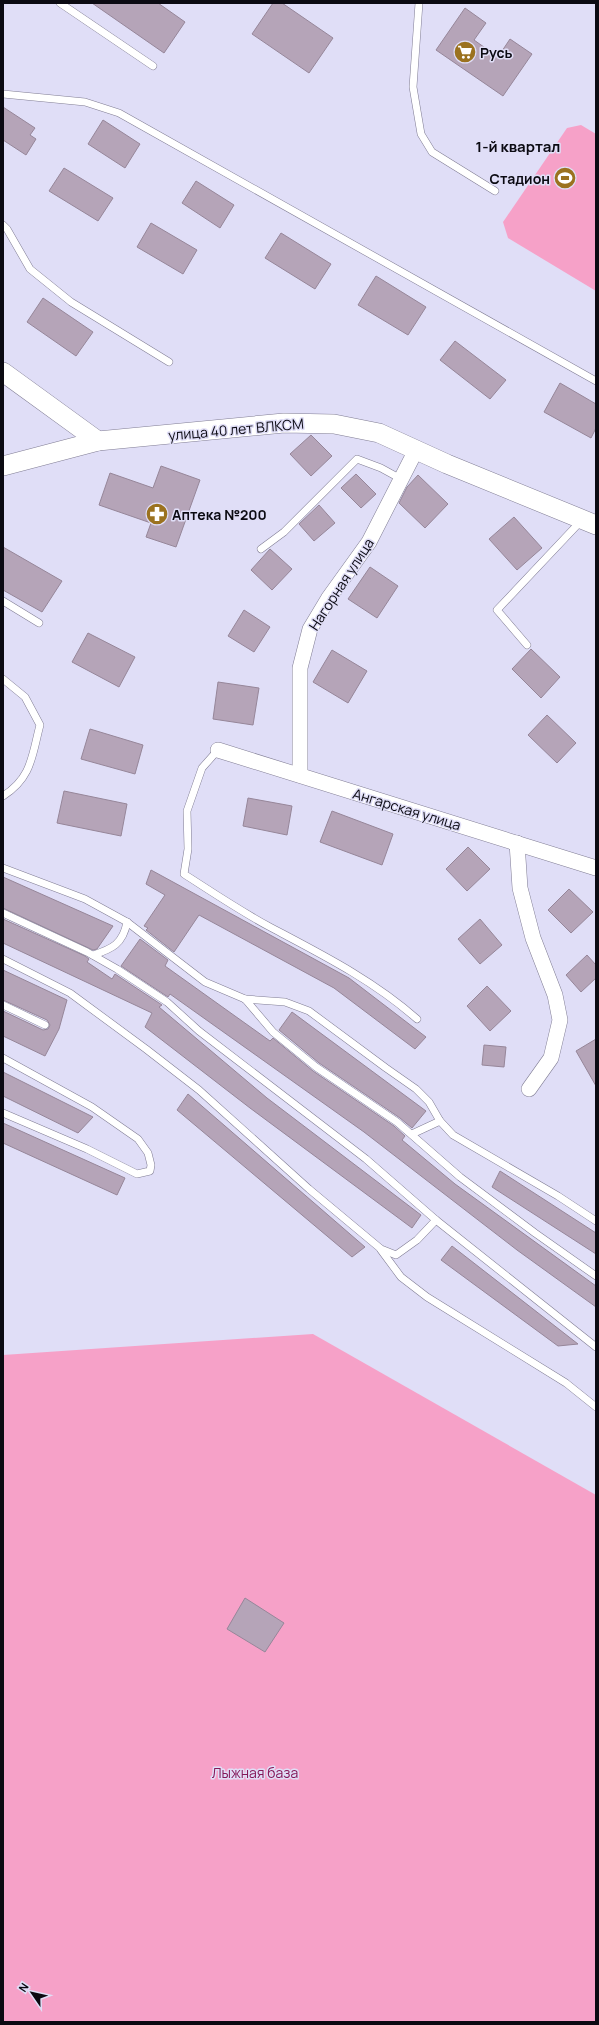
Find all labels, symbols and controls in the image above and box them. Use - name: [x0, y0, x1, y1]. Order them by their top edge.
- supermarket icon: Русь: [452, 39, 478, 65]
- place label: Русь: [480, 43, 513, 62]
- district label: 1-й квартал: [476, 136, 560, 157]
- sports icon: Стадион: [552, 165, 578, 191]
- place label: Стадион: [490, 169, 550, 188]
- street label: улица 40 лет ВЛКСМ: [167, 414, 305, 444]
- pharmacy icon: Аптека №200: [144, 501, 170, 527]
- place label: Аптека №200: [172, 505, 267, 524]
- street label: Нагорная улица: [304, 534, 378, 634]
- street label: Ангарская улица: [351, 784, 463, 834]
- park label: Лыжная база: [212, 1763, 298, 1782]
- north arrow: [12, 1973, 52, 2013]
- text: N: [15, 1980, 32, 1995]

